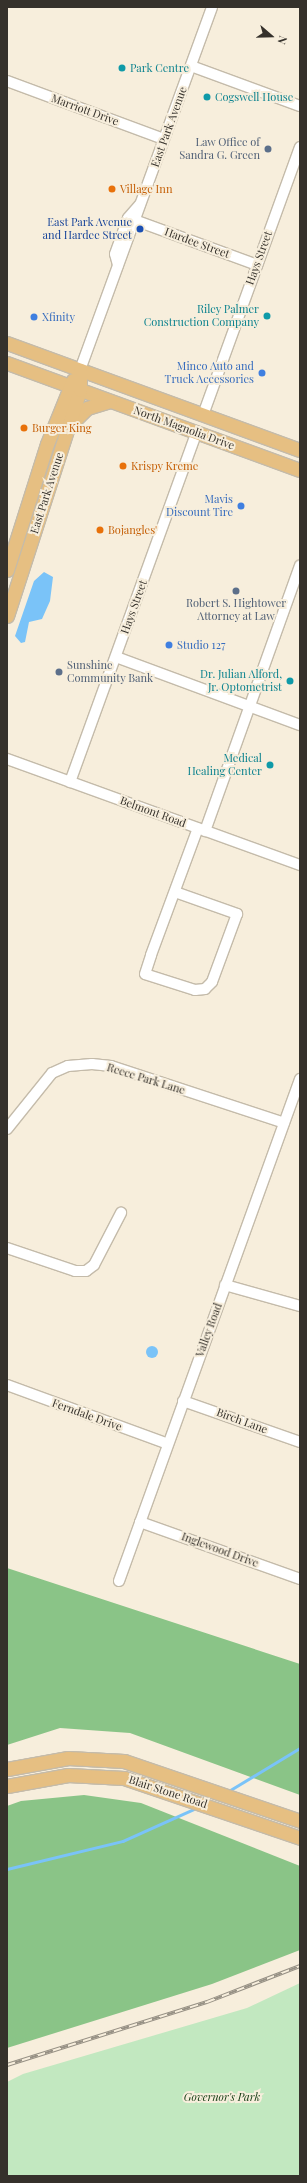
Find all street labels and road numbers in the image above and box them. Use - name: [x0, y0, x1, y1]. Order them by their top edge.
- street label: East Park Avenue: [148, 85, 190, 169]
- street label: Marriott Drive: [49, 92, 121, 128]
- street label: Hardee Street: [163, 225, 231, 261]
- street label: Hays Street: [243, 229, 275, 287]
- street label: North Magnolia Drive: [132, 404, 236, 452]
- street label: East Park Avenue: [28, 450, 66, 536]
- street label: Hays Street: [118, 578, 150, 636]
- street label: Belmont Road: [118, 794, 188, 830]
- street label: Reece Park Lane: [105, 1061, 187, 1097]
- street label: Valley Road: [193, 1301, 225, 1359]
- street label: Ferndale Drive: [50, 1396, 124, 1434]
- street label: Birch Lane: [215, 1406, 269, 1436]
- street label: Inglewood Drive: [180, 1530, 260, 1570]
- street label: Blair Stone Road: [127, 1773, 209, 1811]

